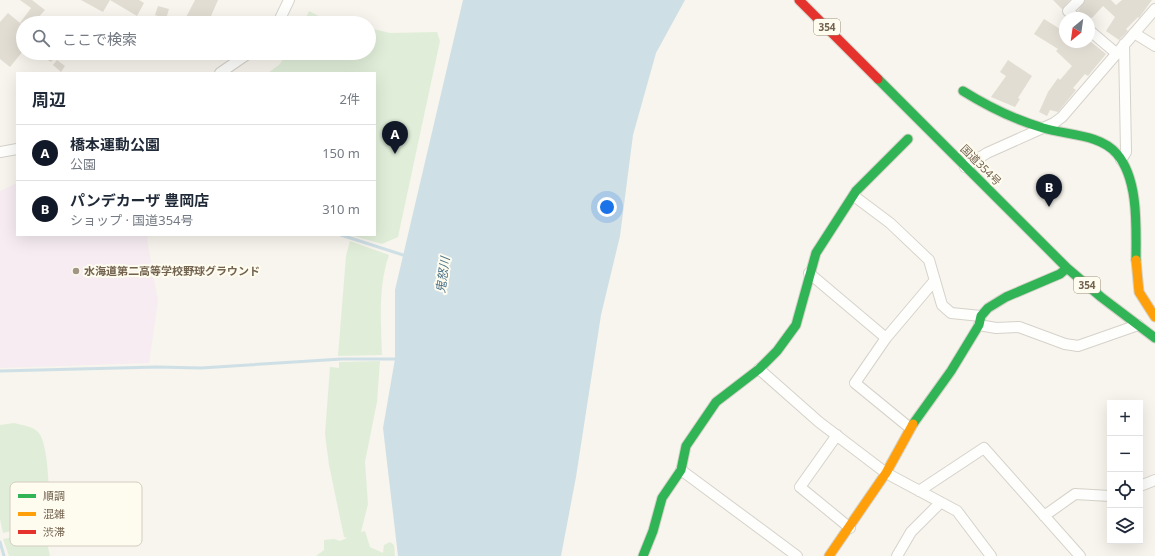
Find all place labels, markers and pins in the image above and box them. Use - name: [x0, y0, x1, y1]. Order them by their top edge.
- pin: A: [382, 121, 408, 154]
- pin: B: [1036, 174, 1062, 207]
- place label: 水海道第二高等学校野球グラウンド: [84, 263, 260, 278]
- marker: 水海道第二高等学校野球グラウンド: [71, 266, 81, 276]

